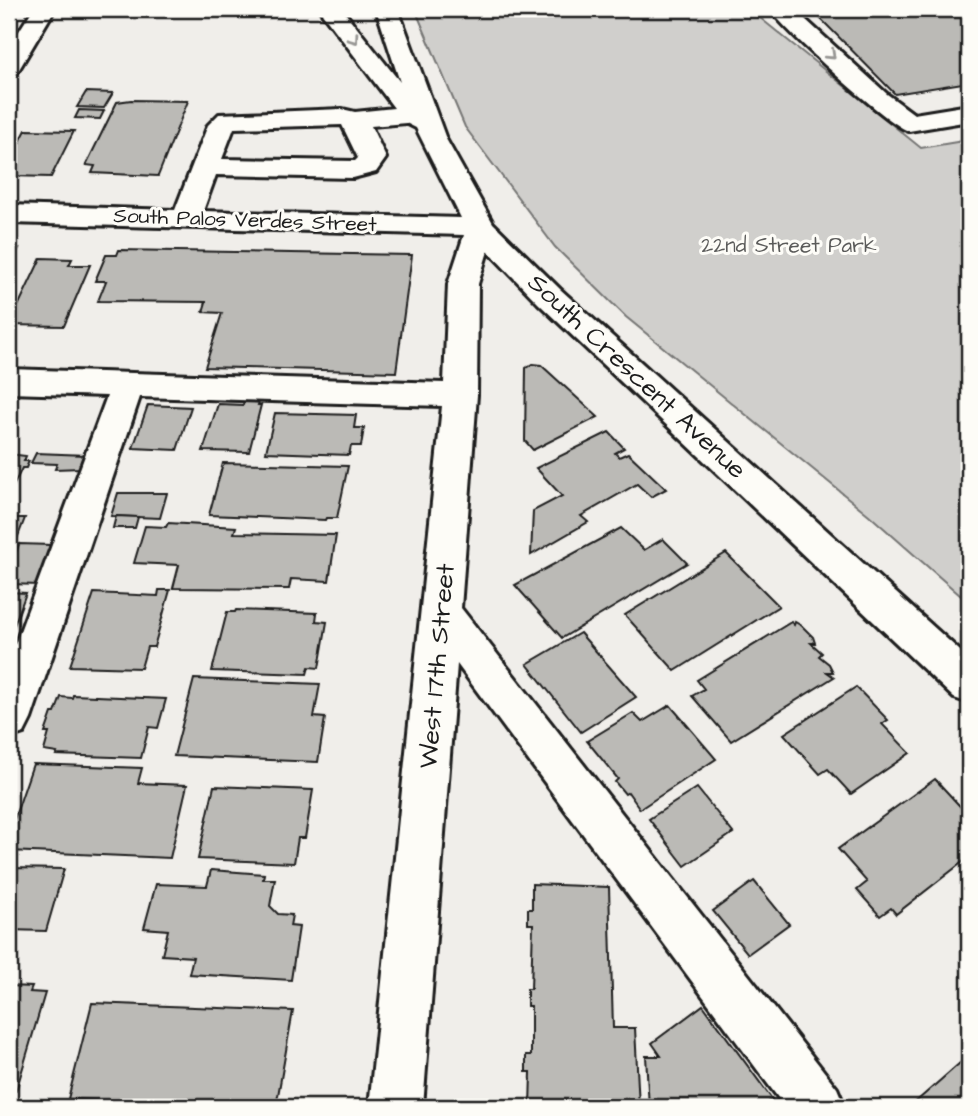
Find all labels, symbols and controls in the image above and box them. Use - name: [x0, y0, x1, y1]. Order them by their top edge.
- one-way arrow: [346, 31, 358, 44]
- one-way arrow: [823, 47, 836, 60]
- street label: South Palos Verdes Street: [113, 201, 378, 239]
- park label: 22nd Street Park: [701, 231, 877, 260]
- street label: South Crescent Avenue: [520, 265, 754, 487]
- street label: West 17th Street: [410, 561, 464, 770]

